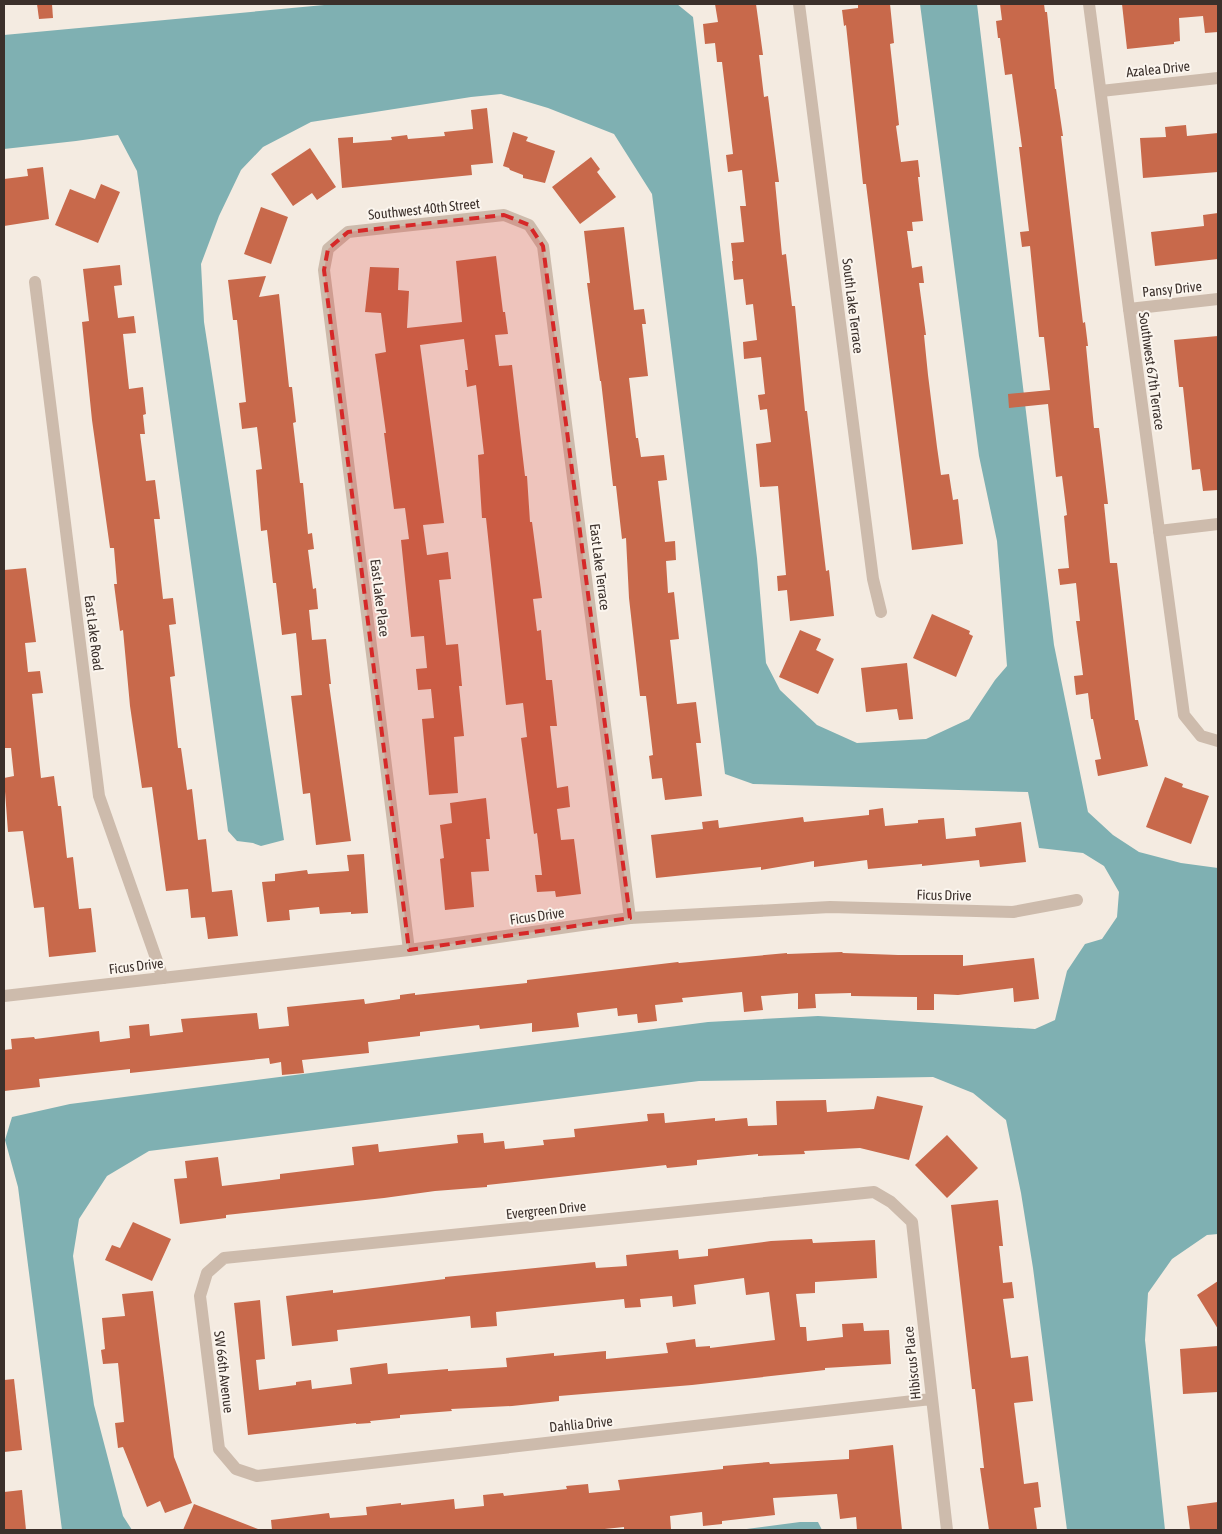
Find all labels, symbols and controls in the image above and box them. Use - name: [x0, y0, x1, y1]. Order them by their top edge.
- street label: Azalea Drive: [1125, 58, 1191, 80]
- street label: Southwest 40th Street: [367, 195, 481, 223]
- street label: South Lake Terrace: [839, 258, 867, 354]
- street label: Pansy Drive: [1141, 278, 1203, 300]
- street label: Southwest 67th Terrace: [1136, 311, 1168, 431]
- street label: East Lake Terrace: [587, 523, 613, 611]
- street label: East Lake Place: [367, 558, 393, 638]
- street label: East Lake Road: [81, 594, 107, 672]
- street label: Ficus Drive: [916, 887, 972, 903]
- street label: Ficus Drive: [509, 904, 565, 928]
- street label: Ficus Drive: [108, 955, 164, 977]
- street label: Evergreen Drive: [505, 1198, 587, 1222]
- street label: Hibiscus Place: [900, 1326, 924, 1400]
- street label: SW 66th Avenue: [211, 1330, 237, 1414]
- street label: Dahlia Drive: [549, 1413, 613, 1435]

